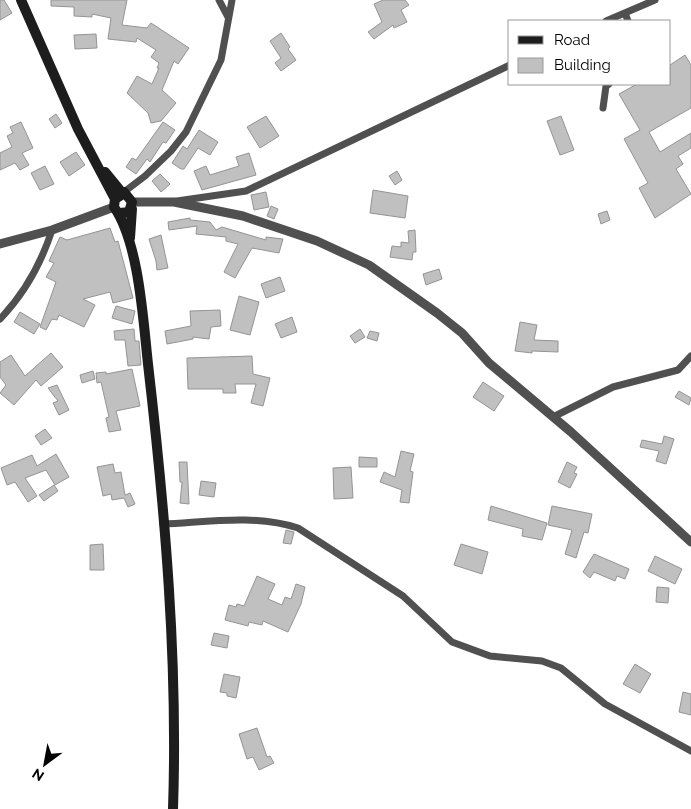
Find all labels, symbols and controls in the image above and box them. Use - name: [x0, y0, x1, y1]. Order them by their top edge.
- legend: [508, 20, 671, 85]
- text: Road: [554, 31, 590, 49]
- text: Building: [554, 56, 611, 74]
- north arrow: [20, 739, 70, 789]
- text: N: [29, 765, 47, 785]

